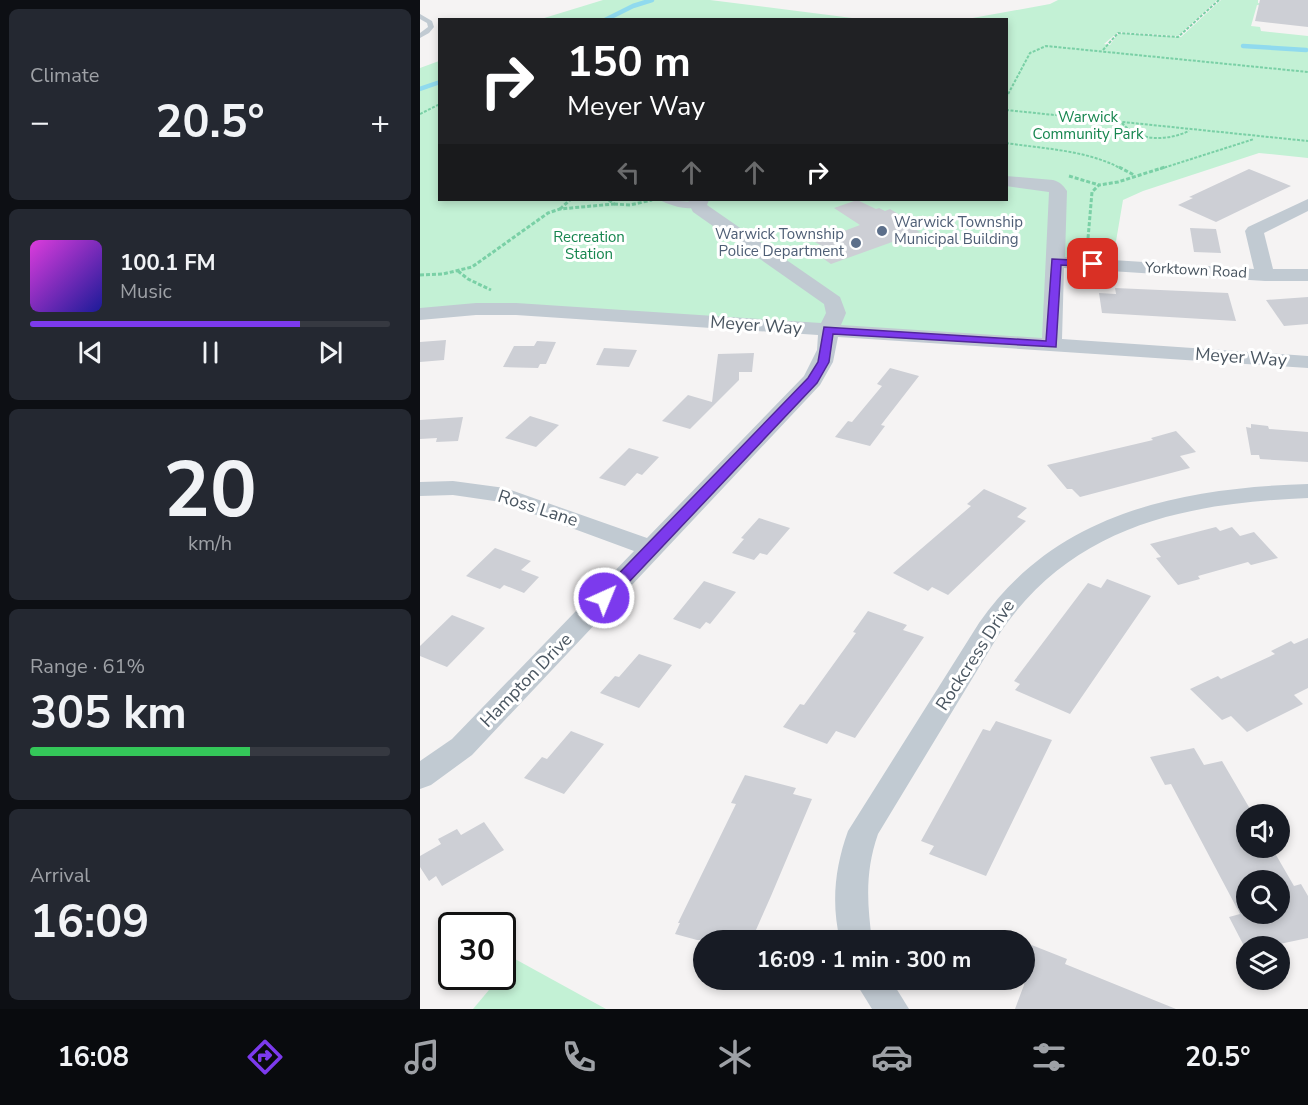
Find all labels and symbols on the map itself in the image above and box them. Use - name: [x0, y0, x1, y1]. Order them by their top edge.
- park label: Warwick Community Park: [1033, 107, 1144, 144]
- place label: Warwick Township Municipal Building: [894, 212, 1023, 249]
- place label: Warwick Township Police Department: [715, 224, 845, 261]
- marker: Warwick Township Municipal Building: [875, 224, 889, 238]
- park label: Recreation Station: [553, 227, 625, 264]
- marker: Warwick Township Police Department: [849, 236, 863, 250]
- pin: [1067, 238, 1118, 289]
- street label: Yorktown Road: [1144, 257, 1247, 283]
- street label: Meyer Way: [709, 310, 804, 340]
- street label: Meyer Way: [1194, 342, 1289, 372]
- street label: Ross Lane: [495, 484, 581, 532]
- position arrow: [572, 566, 636, 630]
- street label: Rockcress Drive: [930, 595, 1020, 715]
- street label: Hampton Drive: [475, 627, 577, 733]
- speed limit sign: 30: [438, 912, 516, 990]

